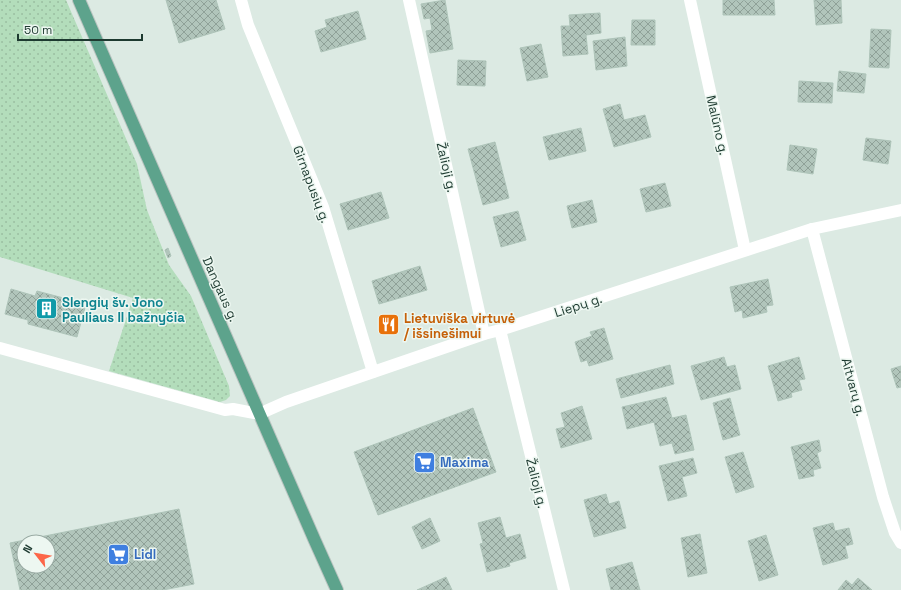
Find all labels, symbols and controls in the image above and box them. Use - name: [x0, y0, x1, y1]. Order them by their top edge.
- scale bar: [18, 16, 142, 42]
- text: 50 m: [24, 22, 52, 38]
- street label: Malūno g.: [702, 94, 733, 157]
- street label: Žalioji g.: [433, 140, 461, 194]
- street label: Girnapusių g.: [289, 143, 334, 225]
- street label: Dangaus g.: [199, 254, 242, 324]
- street label: Liepų g.: [552, 290, 604, 321]
- place label: Slengių šv. Jono Pauliaus II bažnyčia: [62, 294, 185, 326]
- building icon: Slengių šv. Jono Pauliaus II bažnyčia: [33, 296, 59, 322]
- place label: Lietuviška virtuvė / išsinešimui: [403, 310, 515, 342]
- restaurant icon: Lietuviška virtuvė / išsinešimui: [376, 312, 402, 338]
- street label: Aitvarų g.: [838, 356, 869, 418]
- supermarket icon: Maxima: [412, 449, 438, 475]
- place label: Maxima: [440, 454, 489, 471]
- street label: Žalioji g.: [522, 456, 551, 510]
- north arrow: [16, 534, 56, 574]
- supermarket icon: Lidl: [105, 541, 131, 567]
- text: N: [20, 542, 35, 556]
- place label: Lidl: [134, 546, 156, 563]

